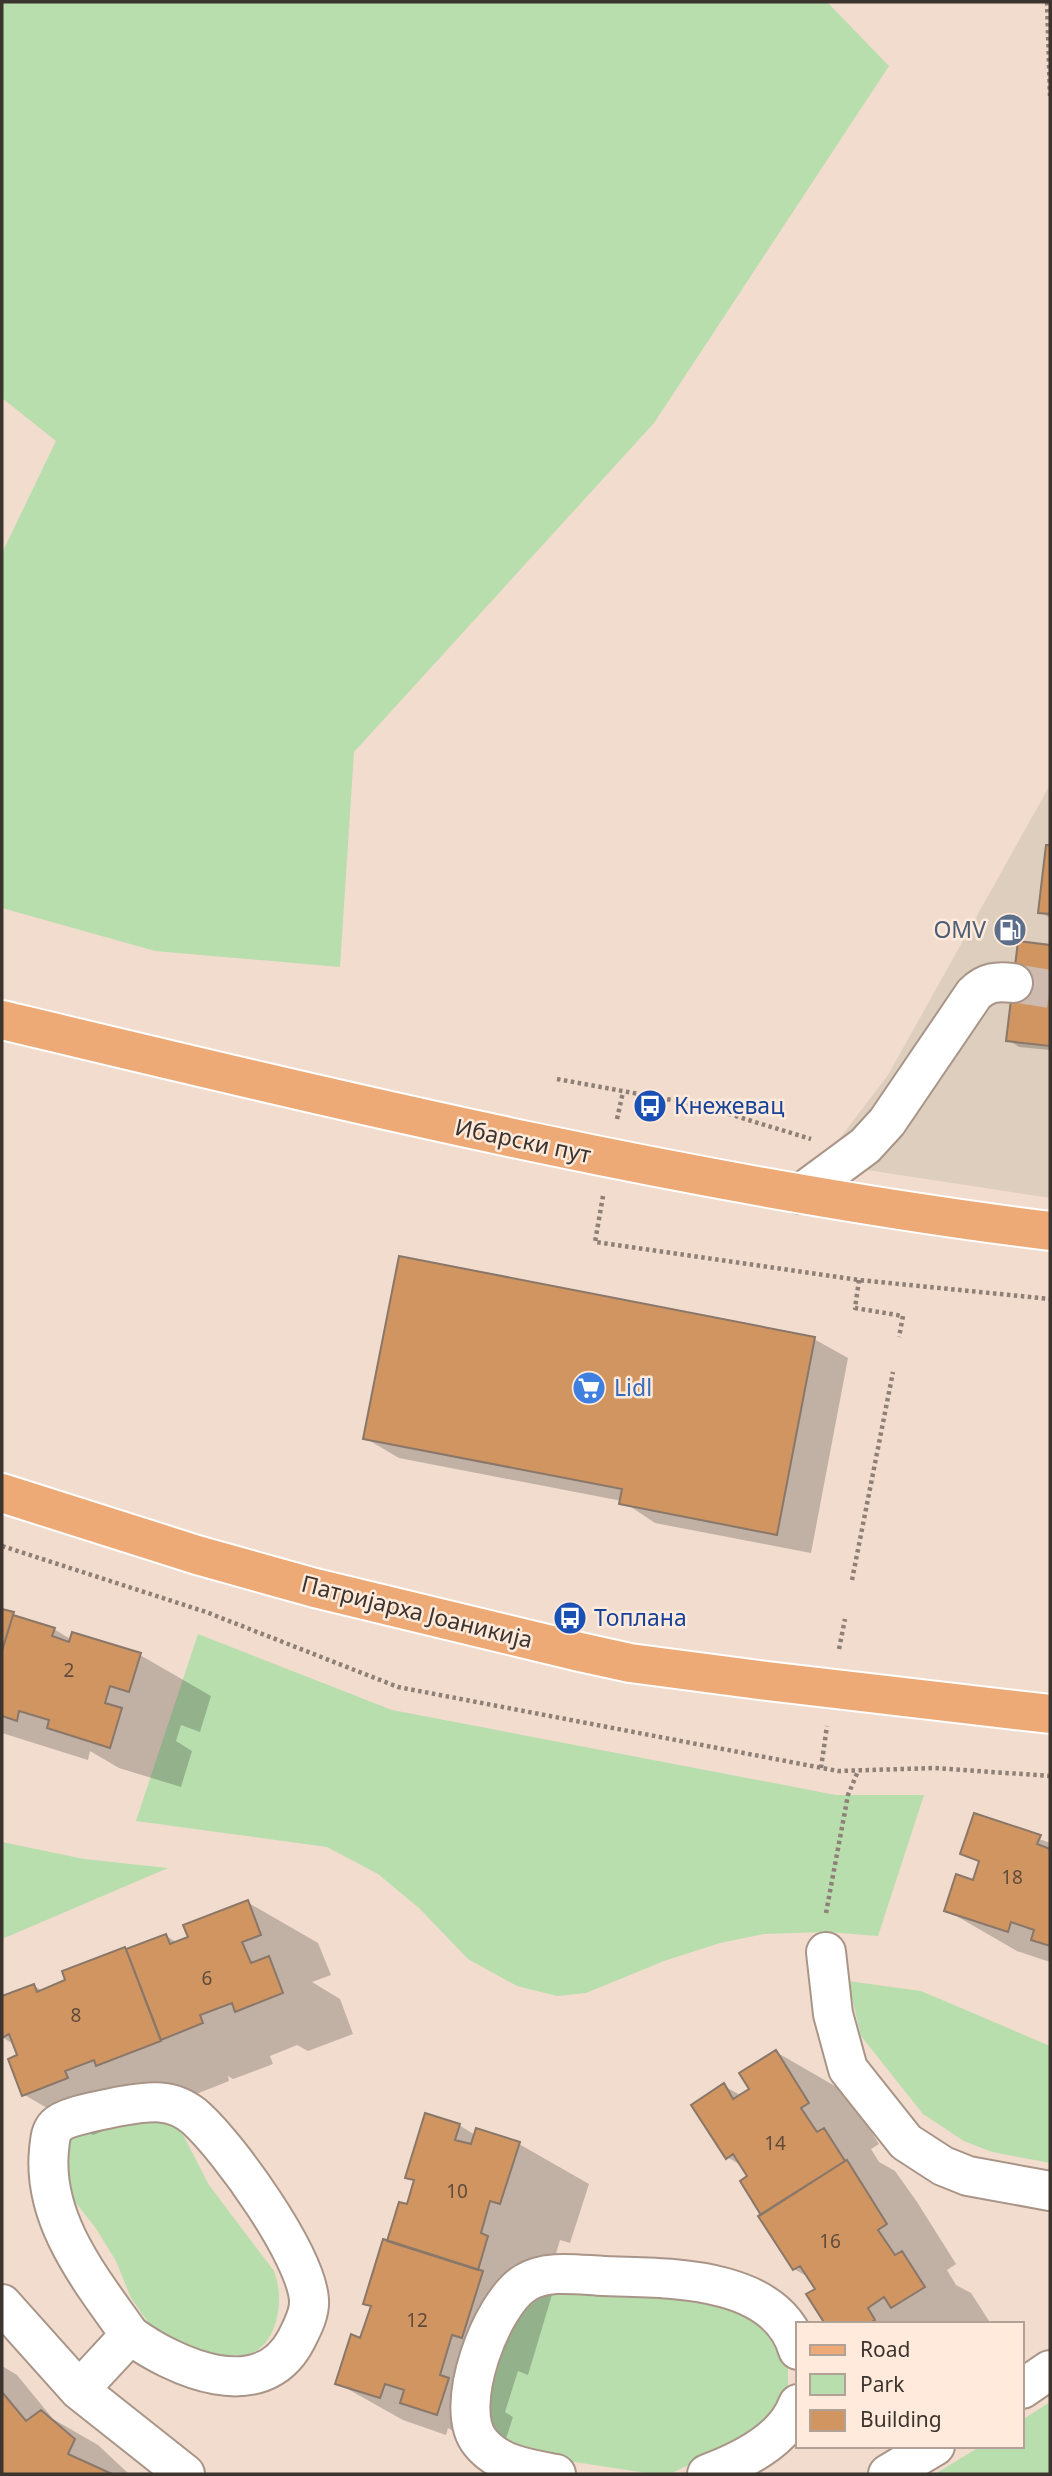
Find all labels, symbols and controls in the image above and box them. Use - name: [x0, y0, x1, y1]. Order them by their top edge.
- fuel station icon: OMV: [991, 911, 1029, 949]
- place label: OMV: [933, 913, 986, 945]
- bus stop icon: Кнежевац: [631, 1087, 669, 1125]
- place label: Кнежевац: [674, 1089, 784, 1121]
- street label: Ибарски пут: [452, 1110, 594, 1170]
- supermarket icon: Lidl: [570, 1369, 608, 1407]
- place label: Lidl: [614, 1371, 652, 1403]
- street label: Патријарха Јоаникија: [298, 1567, 536, 1655]
- bus stop icon: Топлана: [551, 1599, 589, 1637]
- place label: Топлана: [594, 1601, 687, 1633]
- house number: 2: [64, 1657, 74, 1683]
- house number: 18: [1001, 1864, 1023, 1890]
- house number: 6: [202, 1965, 212, 1991]
- house number: 8: [71, 2002, 81, 2028]
- house number: 14: [764, 2130, 786, 2156]
- house number: 10: [446, 2178, 468, 2204]
- house number: 16: [819, 2228, 841, 2254]
- house number: 12: [406, 2307, 428, 2333]
- legend: [796, 2322, 1024, 2448]
- text: Road: [860, 2335, 910, 2363]
- text: Park: [860, 2370, 905, 2398]
- text: Building: [860, 2405, 942, 2433]

